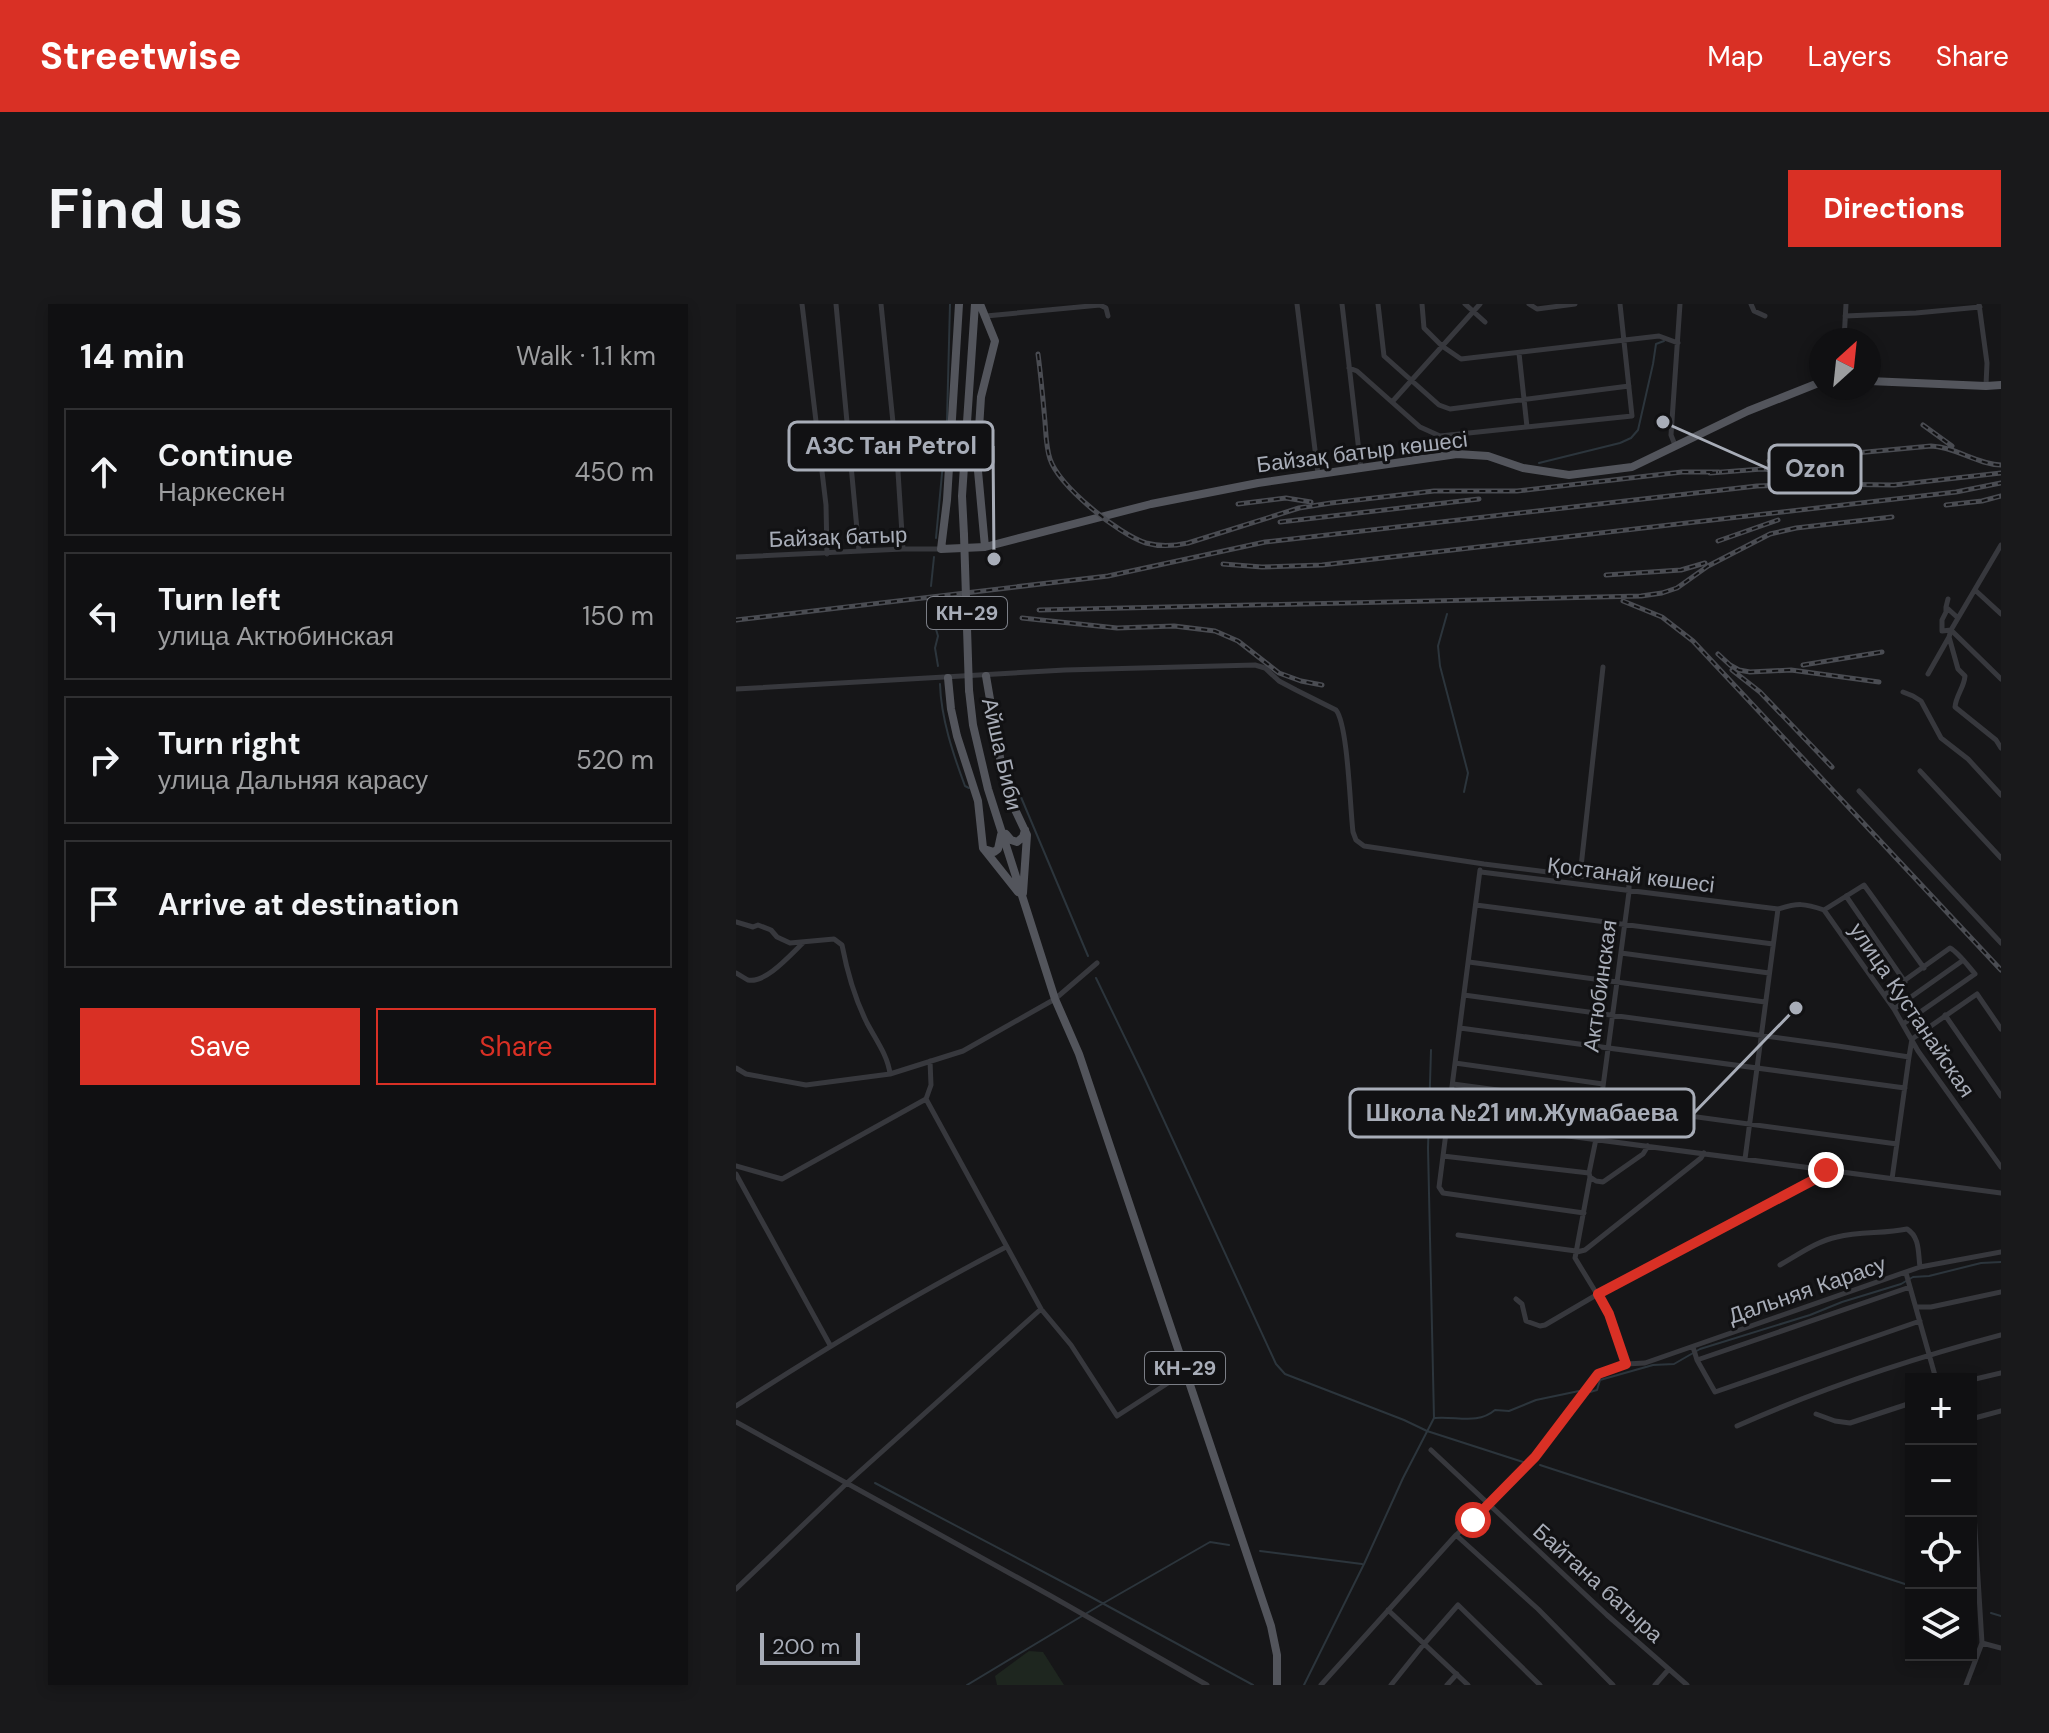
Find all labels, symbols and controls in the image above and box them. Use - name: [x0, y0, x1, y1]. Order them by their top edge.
- text: Streetwise: [40, 31, 241, 81]
- text: Map: [1707, 38, 1764, 75]
- text: Layers: [1808, 38, 1892, 75]
- text: Share: [1936, 38, 2009, 75]
- button: Directions: [1788, 170, 2001, 247]
- text: Find us: [48, 172, 243, 245]
- north arrow: [1809, 328, 1881, 400]
- text: 14 min: [80, 334, 185, 379]
- text: Walk · 1.1 km: [516, 339, 656, 373]
- callout: АЗС Тан Petrol: [789, 422, 993, 470]
- street label: Байзақ батыр көшесі: [1255, 425, 1469, 479]
- text: АЗС Тан Petrol: [805, 430, 977, 461]
- text: Continue: [158, 436, 293, 475]
- callout: Ozon: [1769, 445, 1861, 493]
- icon: ahead: [82, 450, 126, 494]
- text: Ozon: [1785, 453, 1845, 484]
- text: 450 m: [574, 455, 654, 489]
- text: Наркескен: [158, 475, 285, 509]
- street label: Байзақ батыр: [768, 520, 908, 554]
- text: Turn left: [158, 580, 281, 619]
- icon: left: [82, 594, 126, 638]
- road number: КН-29: [927, 597, 1007, 629]
- text: 150 m: [582, 599, 654, 633]
- text: улица Актюбинская: [158, 619, 394, 653]
- street label: Айша Биби: [975, 695, 1029, 813]
- text: Turn right: [158, 724, 301, 763]
- icon: right: [82, 738, 126, 782]
- text: 520 m: [576, 743, 654, 777]
- text: улица Дальняя карасу: [158, 763, 428, 797]
- street label: Қостанай көшесі: [1546, 850, 1716, 900]
- icon: arrive: [82, 882, 126, 926]
- text: Arrive at destination: [158, 885, 459, 924]
- street label: улица Кустанайская: [1843, 917, 1981, 1103]
- street label: Актюбинская: [1576, 918, 1624, 1054]
- button: Save: [80, 1008, 360, 1085]
- button: Share: [376, 1008, 656, 1085]
- callout: Школа №21 им.Жумабаева: [1350, 1089, 1694, 1137]
- text: Школа №21 им.Жумабаева: [1366, 1097, 1679, 1128]
- route end: [1808, 1152, 1844, 1188]
- street label: Дальняя Карасу: [1724, 1249, 1890, 1331]
- road number: КН-29: [1145, 1352, 1225, 1384]
- map controls: [1905, 1373, 1977, 1661]
- button: +: [1905, 1373, 1977, 1445]
- button: −: [1905, 1445, 1977, 1517]
- route start: [1455, 1502, 1491, 1538]
- street label: Байтана батыра: [1527, 1517, 1670, 1650]
- button: locate: [1905, 1517, 1977, 1589]
- button: layers: [1905, 1589, 1977, 1661]
- scale bar: [760, 1629, 860, 1665]
- text: 200 m: [772, 1632, 840, 1661]

